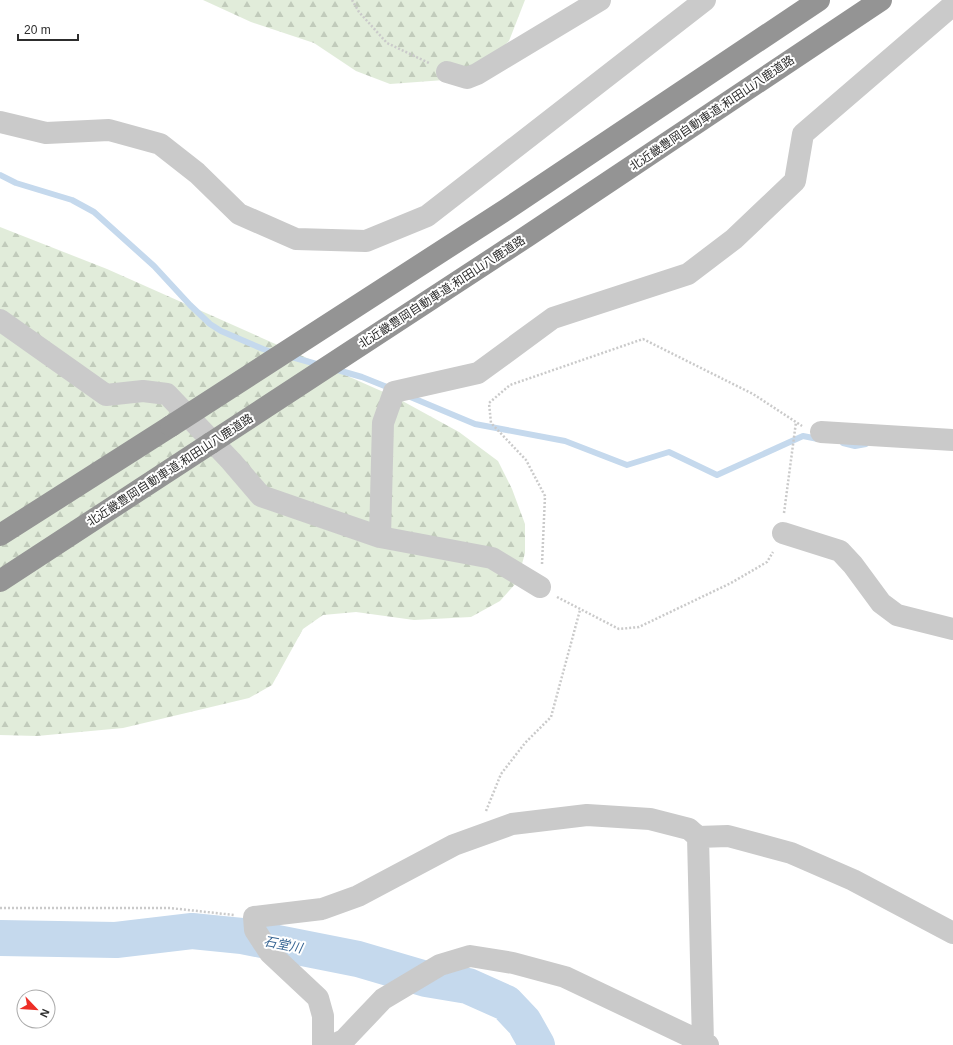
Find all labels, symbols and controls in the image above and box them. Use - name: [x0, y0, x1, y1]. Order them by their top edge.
- scale bar: [18, 16, 78, 42]
- text: 20 m: [24, 23, 51, 37]
- street label: 北近畿豊岡自動車道;和田山八鹿道路: [627, 53, 797, 173]
- street label: 北近畿豊岡自動車道;和田山八鹿道路: [356, 233, 528, 351]
- street label: 北近畿豊岡自動車道;和田山八鹿道路: [84, 411, 256, 529]
- water label: 石堂川: [262, 933, 305, 956]
- north arrow: [16, 989, 56, 1029]
- text: N: [38, 1007, 52, 1019]

